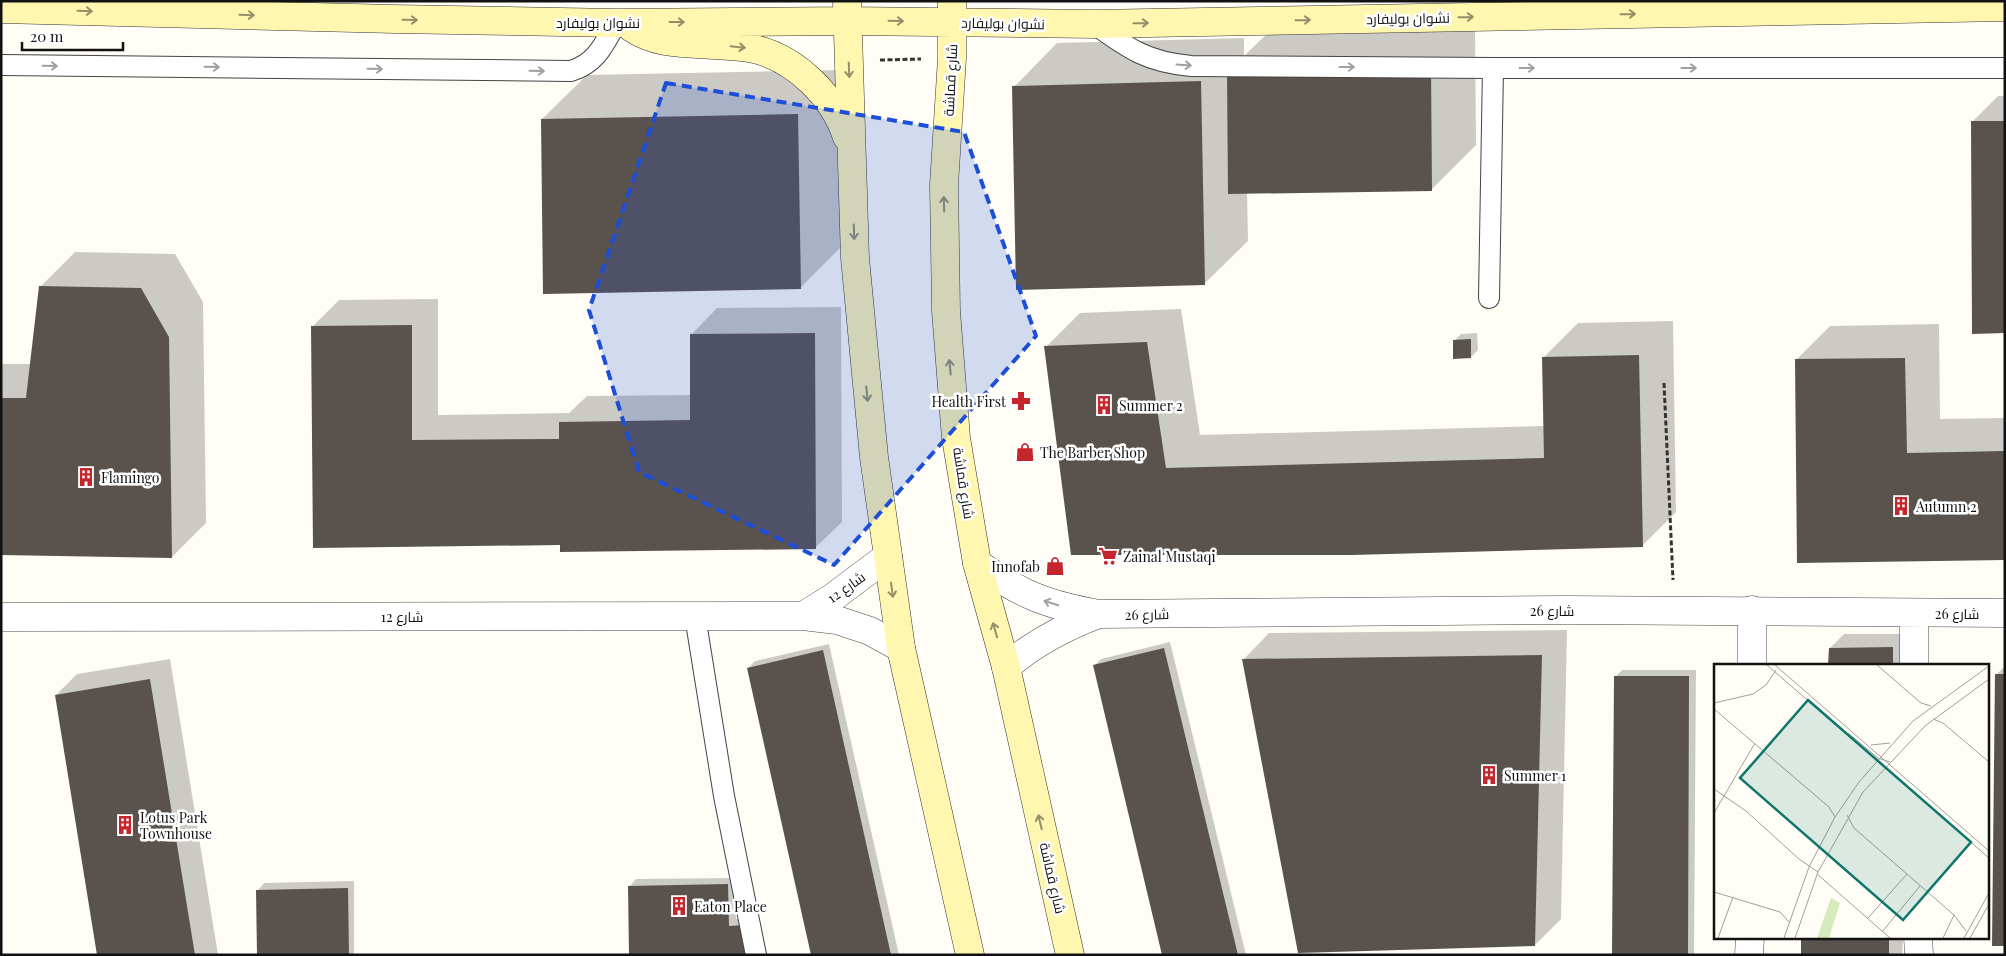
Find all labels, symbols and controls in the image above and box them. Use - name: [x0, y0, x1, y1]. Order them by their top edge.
- one-way arrow: [77, 6, 93, 15]
- street label: نشوان بوليفارد: [1366, 8, 1450, 28]
- one-way arrow: [1620, 9, 1636, 19]
- one-way arrow: [239, 11, 255, 20]
- one-way arrow: [1457, 12, 1473, 22]
- street label: نشوان بوليفارد: [556, 13, 640, 32]
- street label: نشوان بوليفارد: [961, 13, 1045, 33]
- one-way arrow: [402, 15, 418, 25]
- one-way arrow: [1294, 15, 1311, 25]
- one-way arrow: [669, 17, 685, 27]
- one-way arrow: [888, 17, 904, 26]
- one-way arrow: [1132, 18, 1148, 28]
- scale bar: [22, 20, 124, 52]
- text: 20 m: [30, 26, 64, 46]
- one-way arrow: [730, 42, 746, 52]
- street label: شارع قماشة: [939, 43, 961, 117]
- one-way arrow: [42, 61, 58, 71]
- one-way arrow: [844, 61, 854, 77]
- one-way arrow: [1176, 61, 1192, 70]
- one-way arrow: [204, 62, 220, 72]
- one-way arrow: [1338, 62, 1355, 72]
- one-way arrow: [1518, 63, 1535, 73]
- one-way arrow: [1681, 63, 1697, 73]
- one-way arrow: [366, 64, 383, 74]
- one-way arrow: [529, 66, 545, 75]
- one-way arrow: [939, 197, 949, 213]
- one-way arrow: [850, 224, 859, 240]
- one-way arrow: [946, 359, 955, 375]
- one-way arrow: [862, 386, 872, 402]
- pharmacy icon: Health First: [1010, 390, 1032, 412]
- place label: Health First: [931, 392, 1007, 411]
- building icon: Summer 2: [1093, 394, 1115, 416]
- place label: Summer 2: [1119, 396, 1183, 415]
- shop icon: The Barber Shop: [1014, 441, 1036, 463]
- place label: The Barber Shop: [1040, 443, 1145, 462]
- street label: شارع قماشة: [949, 446, 979, 520]
- building icon: Flamingo: [75, 466, 97, 488]
- place label: Flamingo: [101, 468, 160, 487]
- building icon: Autumn 2: [1890, 495, 1912, 517]
- place label: Autumn 2: [1915, 497, 1977, 516]
- supermarket icon: Zainal Mustaqi: [1097, 545, 1119, 567]
- place label: Zainal Mustaqi: [1123, 547, 1216, 566]
- shop icon: Innofab: [1044, 555, 1066, 577]
- place label: Innofab: [991, 557, 1040, 576]
- street label: شارع 12: [823, 567, 869, 607]
- one-way arrow: [888, 582, 898, 598]
- one-way arrow: [1044, 598, 1060, 608]
- street label: شارع 26: [1530, 601, 1574, 620]
- street label: شارع 26: [1125, 604, 1169, 624]
- street label: شارع 26: [1935, 604, 1979, 623]
- street label: شارع 12: [381, 607, 423, 626]
- one-way arrow: [990, 622, 999, 638]
- inset map: [1714, 664, 1988, 938]
- building icon: Summer 1: [1478, 764, 1500, 786]
- place label: Summer 1: [1504, 766, 1566, 785]
- place label: Lotus Park Townhouse: [140, 808, 212, 843]
- building icon: Lotus Park Townhouse: [114, 814, 136, 836]
- one-way arrow: [1035, 814, 1045, 830]
- street label: شارع قماشة: [1036, 841, 1070, 915]
- building icon: Eaton Place: [668, 895, 690, 917]
- place label: Eaton Place: [694, 897, 767, 916]

